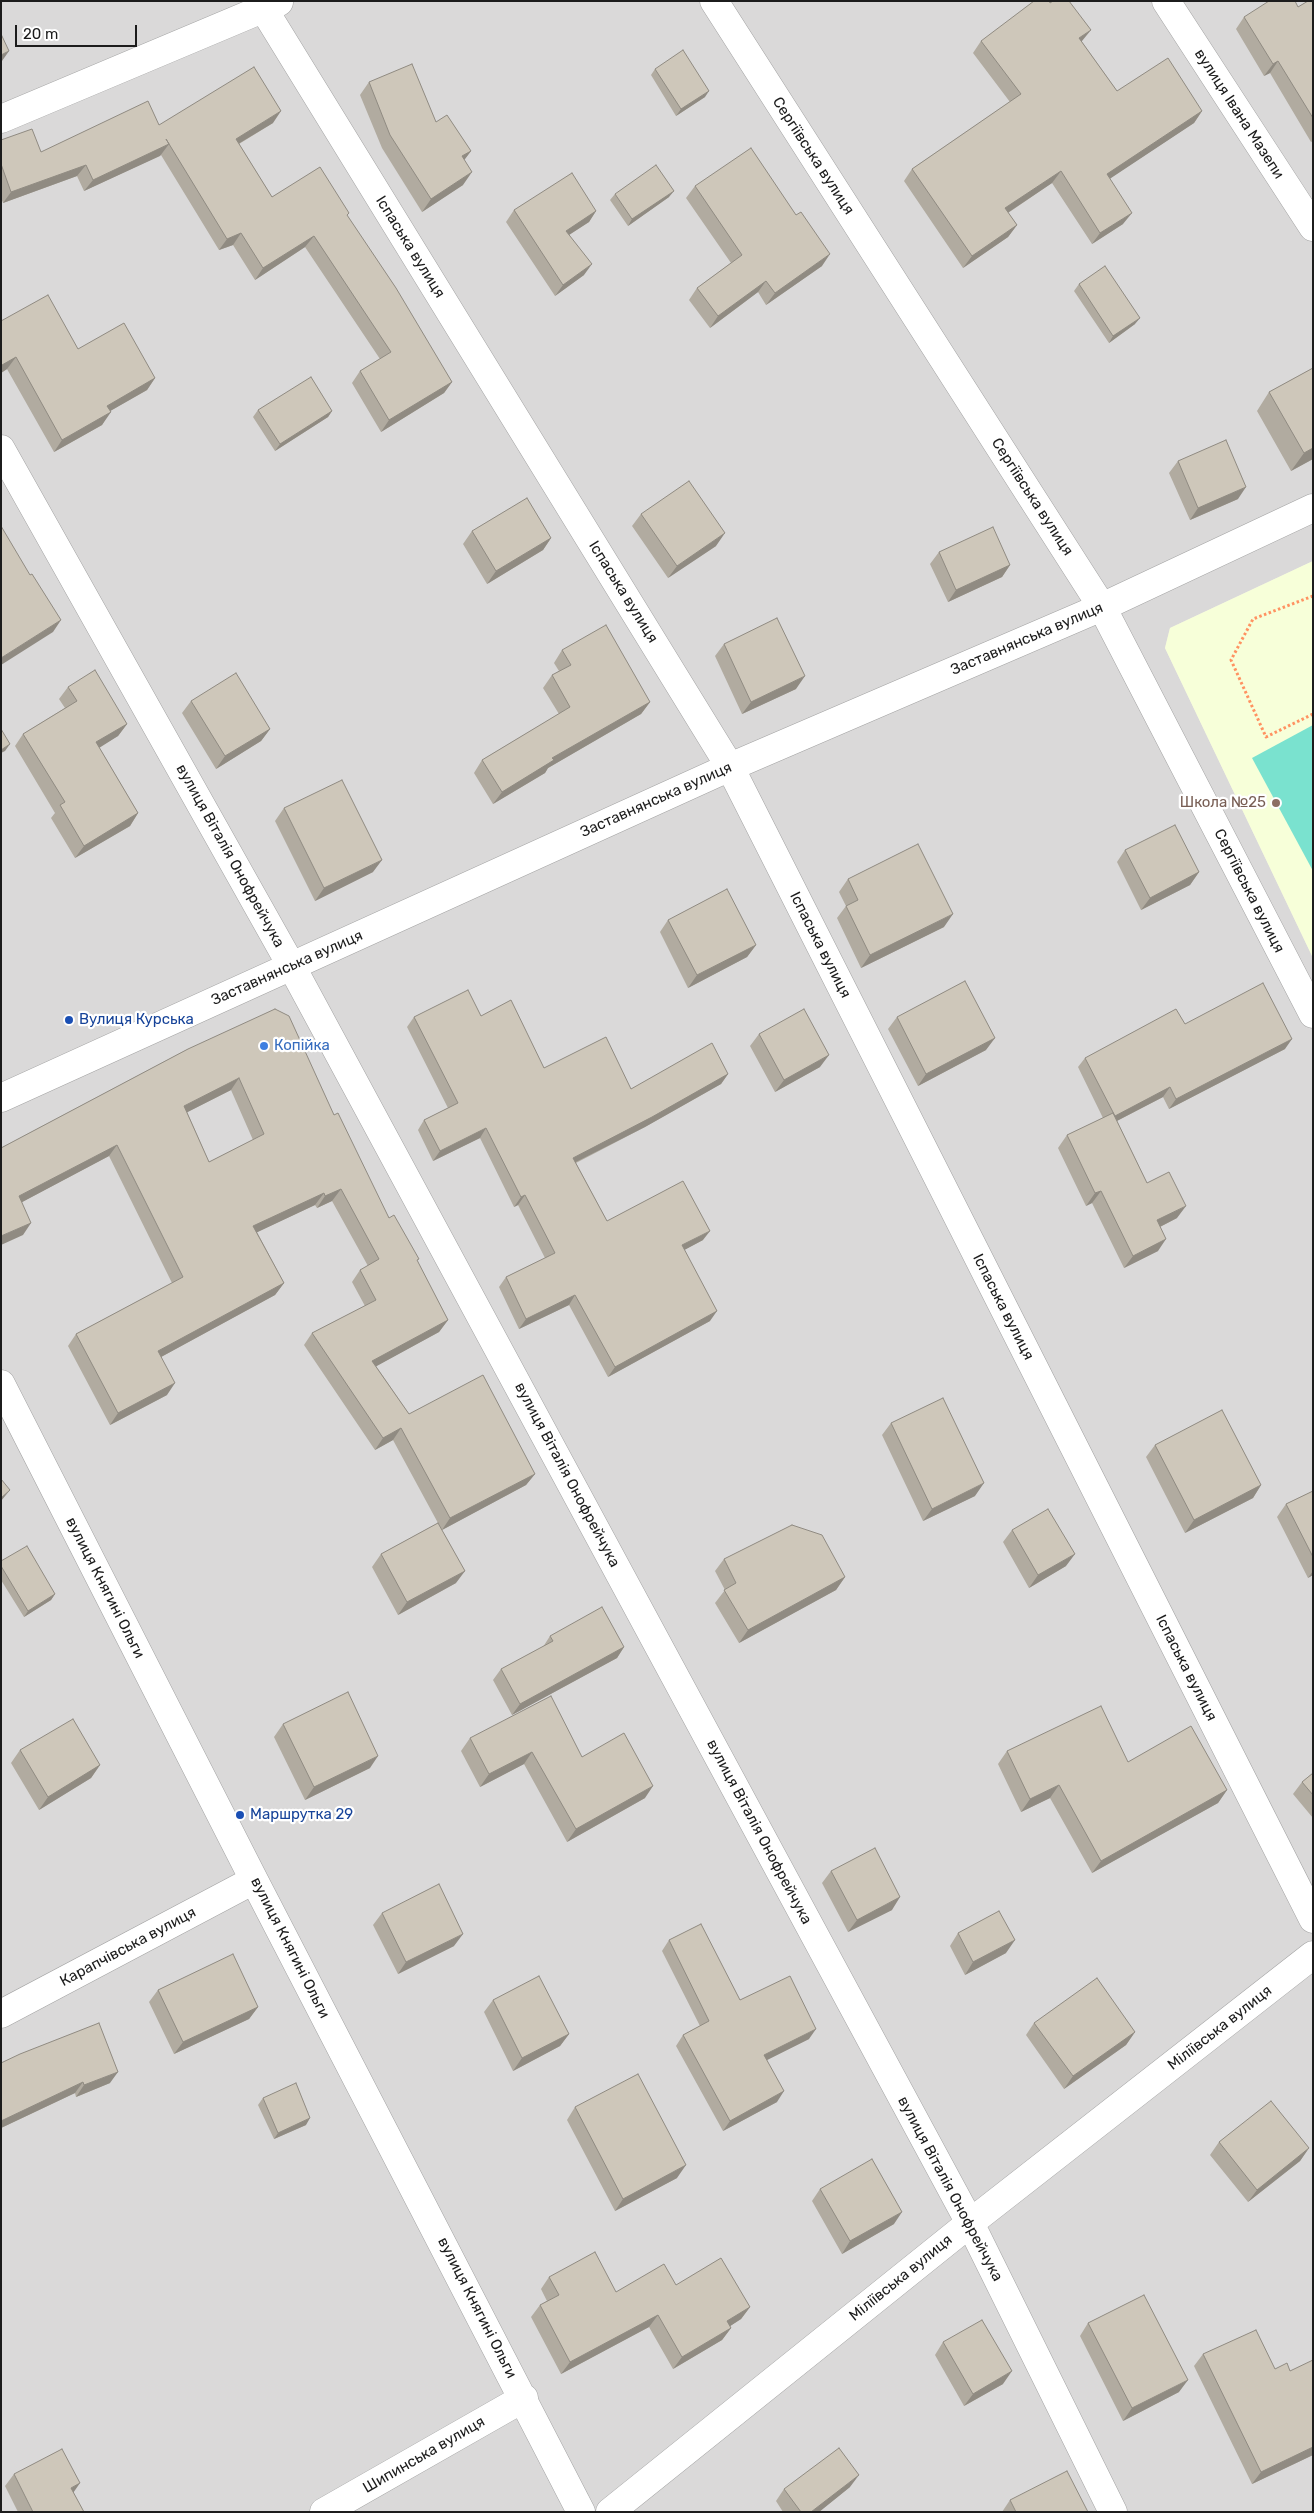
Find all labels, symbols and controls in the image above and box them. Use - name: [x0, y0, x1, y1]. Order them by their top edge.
- scale bar: [18, 15, 140, 47]
- text: 20 m: [23, 25, 58, 43]
- street label: вулиця Івана Мазепи: [1190, 46, 1288, 182]
- street label: Сергіївська вулиця: [768, 94, 858, 218]
- street label: Іспаська вулиця: [371, 193, 449, 301]
- street label: Сергіївська вулиця: [987, 435, 1077, 559]
- street label: Іспаська вулиця: [584, 538, 662, 646]
- street label: Заставнянська вулиця: [948, 599, 1106, 679]
- street label: Заставнянська вулиця: [577, 758, 735, 842]
- street label: вулиця Віталія Онофрейчука: [172, 761, 288, 951]
- place label: Школа №25: [1180, 794, 1266, 812]
- marker: Школа №25: [1270, 797, 1282, 809]
- street label: Сергіївська вулиця: [1210, 826, 1288, 956]
- street label: Іспаська вулиця: [785, 889, 855, 1001]
- street label: Заставнянська вулиця: [208, 926, 366, 1010]
- place label: Вулиця Курська: [79, 1011, 194, 1029]
- marker: Вулиця Курська: [63, 1014, 75, 1026]
- place label: Копійка: [274, 1037, 330, 1055]
- marker: Копійка: [258, 1040, 270, 1052]
- street label: Іспаська вулиця: [968, 1251, 1038, 1363]
- street label: вулиця Віталія Онофрейчука: [511, 1379, 623, 1571]
- street label: вулиця Княгині Ольги: [62, 1515, 148, 1661]
- street label: Іспаська вулиця: [1151, 1612, 1221, 1724]
- street label: вулиця Віталія Онофрейчука: [703, 1736, 815, 1928]
- place label: Маршрутка 29: [250, 1806, 353, 1824]
- marker: Маршрутка 29: [234, 1809, 246, 1821]
- street label: вулиця Княгині Ольги: [247, 1875, 333, 2021]
- street label: Карапчівська вулиця: [57, 1903, 199, 1991]
- street label: Міліївська вулиця: [1164, 1982, 1276, 2074]
- street label: вулиця Віталія Онофрейчука: [894, 2093, 1006, 2285]
- street label: Міліївська вулиця: [846, 2231, 956, 2325]
- street label: вулиця Княгині Ольги: [434, 2235, 520, 2381]
- street label: Шипинська вулиця: [360, 2413, 488, 2497]

